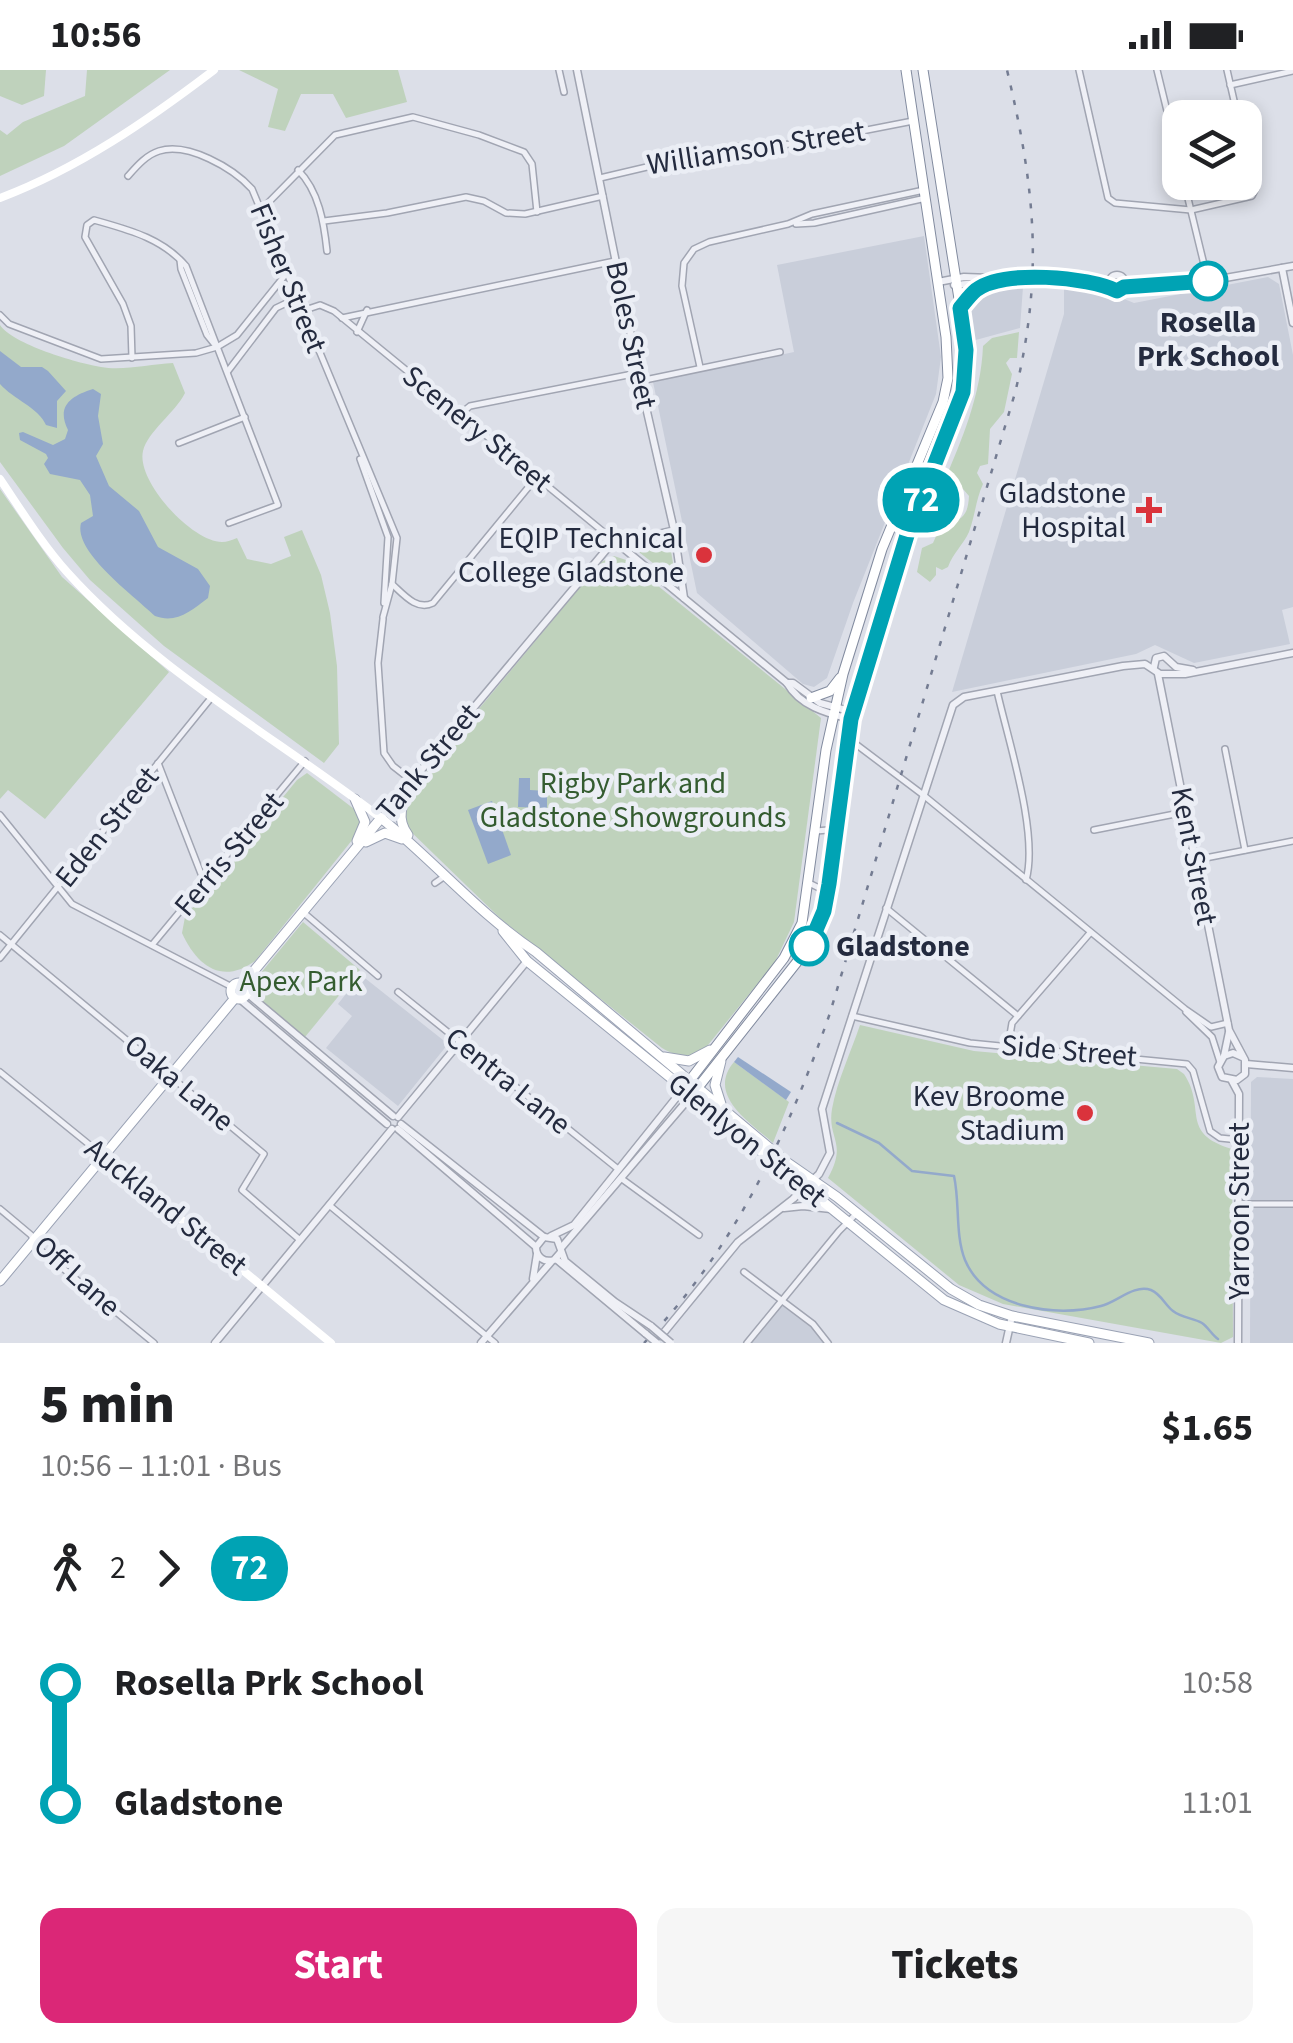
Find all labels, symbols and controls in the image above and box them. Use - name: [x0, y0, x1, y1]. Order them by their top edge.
- text: 10:56: [50, 8, 142, 62]
- map controls: [1162, 100, 1262, 200]
- button: layers: [1162, 100, 1262, 200]
- street label: Williamson Street: [644, 110, 868, 186]
- street label: Fisher Street: [239, 197, 337, 359]
- street label: Boles Street: [594, 257, 668, 413]
- marker: Rosella Prk School: [1189, 262, 1227, 300]
- place label: Rosella Prk School: [1137, 301, 1279, 378]
- street label: Scenery Street: [393, 355, 561, 503]
- line badge: 72: [876, 468, 966, 532]
- place label: Gladstone Hospital: [999, 472, 1126, 549]
- text: 72: [903, 475, 939, 525]
- marker: Gladstone Hospital: [1136, 497, 1162, 523]
- place label: EQIP Technical College Gladstone: [458, 517, 684, 594]
- marker: EQIP Technical College Gladstone: [693, 544, 715, 566]
- street label: Tank Street: [366, 694, 490, 830]
- street label: Eden Street: [45, 757, 169, 897]
- park label: Rigby Park and Gladstone Showgrounds: [480, 762, 786, 839]
- street label: Ferris Street: [164, 782, 294, 926]
- street label: Kent Street: [1160, 783, 1228, 929]
- place label: Gladstone: [836, 925, 970, 968]
- marker: Gladstone: [790, 927, 828, 965]
- park label: Apex Park: [239, 960, 363, 1003]
- street label: Centra Lane: [436, 1017, 580, 1145]
- street label: Oaka Lane: [115, 1024, 243, 1142]
- street label: Side Street: [999, 1024, 1139, 1078]
- street label: Glenlyon Street: [659, 1063, 835, 1217]
- place label: Kev Broome Stadium: [913, 1075, 1065, 1152]
- marker: Kev Broome Stadium: [1074, 1102, 1096, 1124]
- street label: Yarroon Street: [1218, 1122, 1261, 1301]
- street label: Auckland Street: [76, 1128, 256, 1286]
- street label: Off Lane: [24, 1225, 130, 1327]
- text: 5 min: [40, 1366, 175, 1444]
- text: $1.65: [1161, 1401, 1253, 1455]
- text: 10:56 – 11:01 · Bus: [40, 1443, 282, 1489]
- icon: walk: [40, 1541, 95, 1596]
- icon: forward: [141, 1541, 196, 1596]
- text: 72: [231, 1543, 268, 1593]
- text: 2: [110, 1545, 126, 1591]
- text: Rosella Prk School: [114, 1656, 424, 1710]
- text: 10:58: [1181, 1660, 1253, 1706]
- text: Gladstone: [114, 1776, 283, 1830]
- text: 11:01: [1181, 1780, 1253, 1826]
- button: Start: [40, 1908, 637, 2023]
- button: Tickets: [657, 1908, 1253, 2023]

